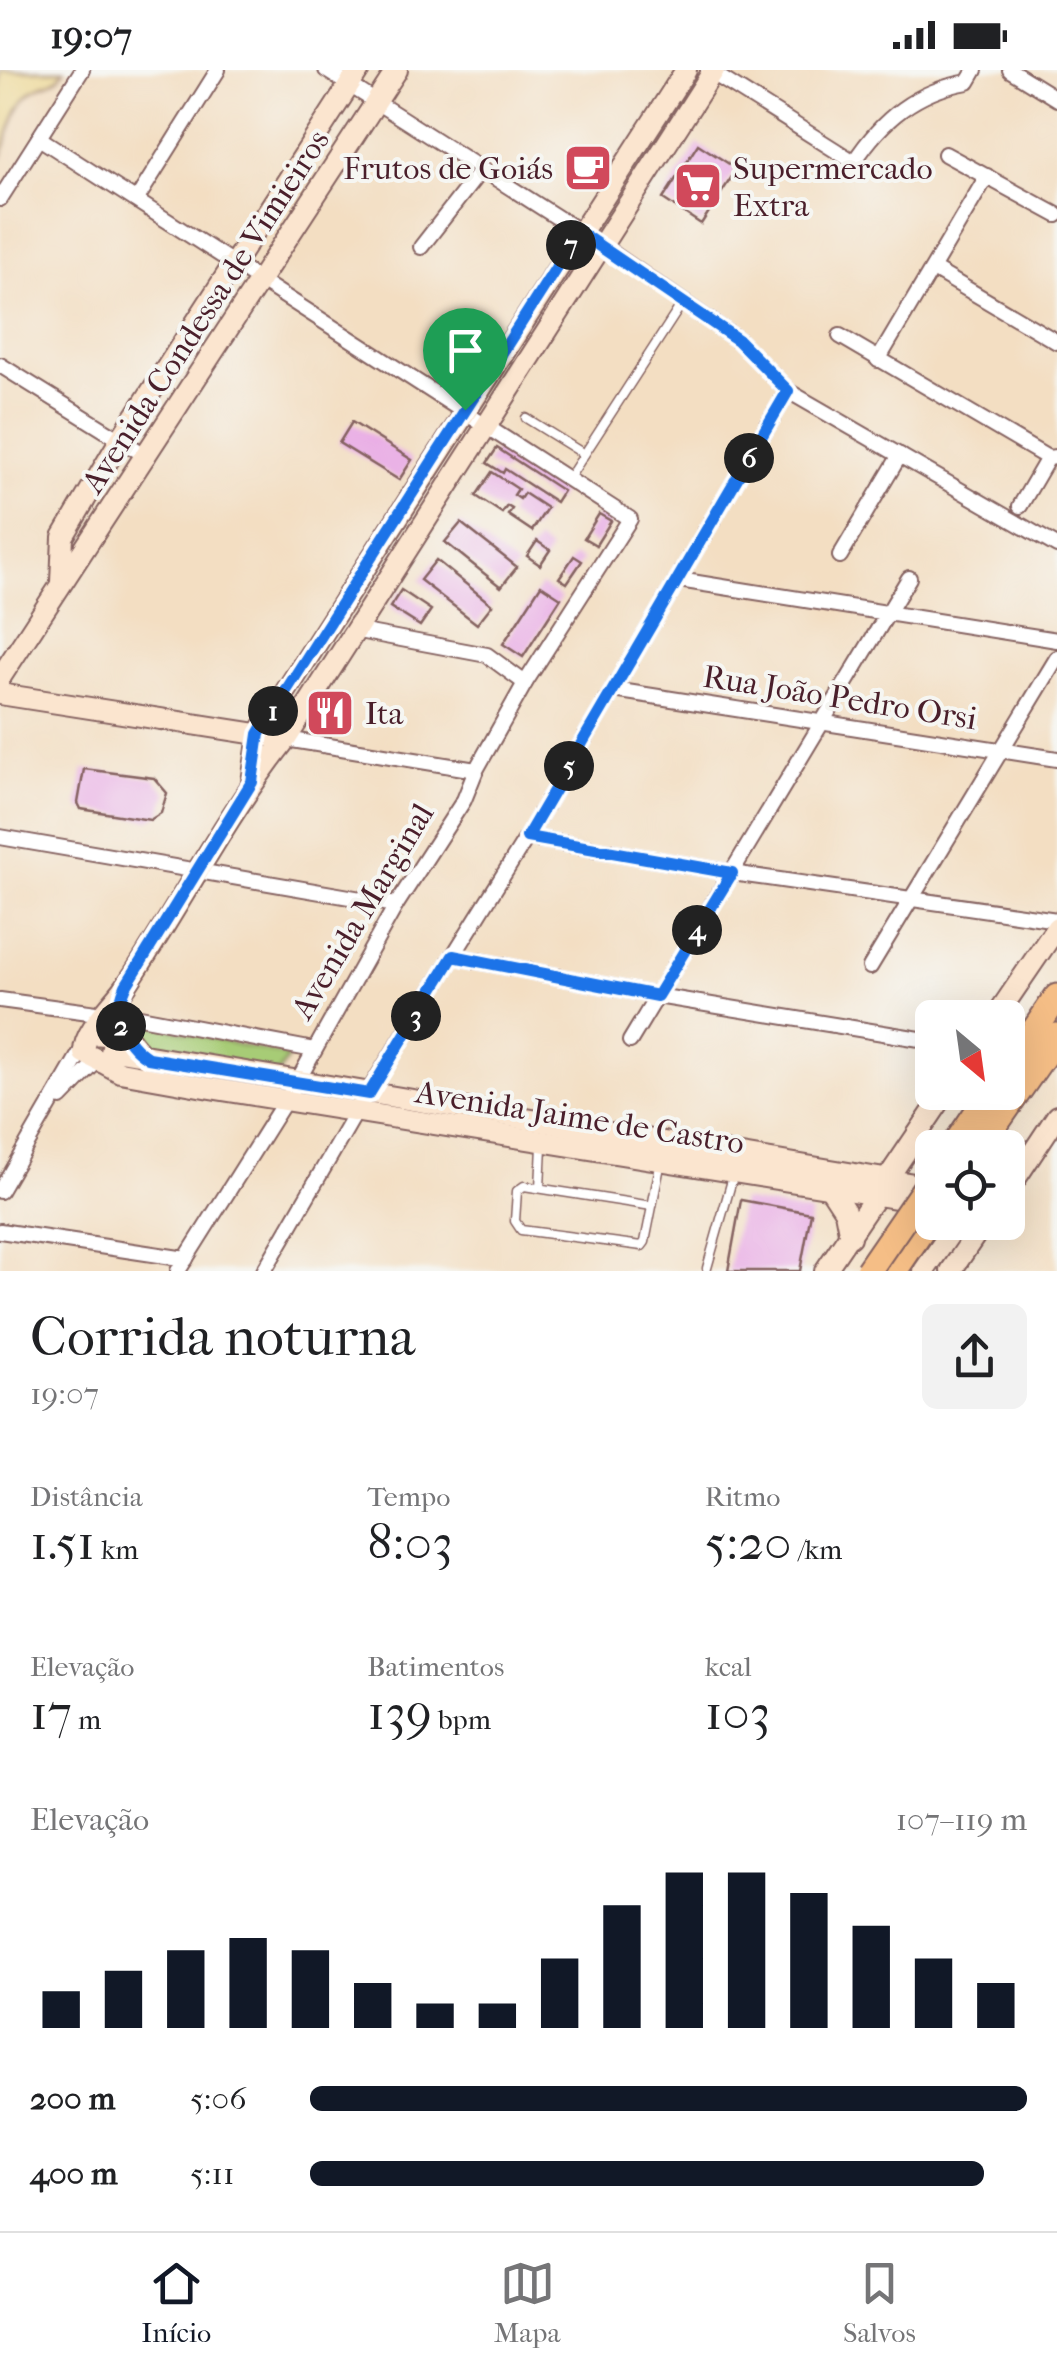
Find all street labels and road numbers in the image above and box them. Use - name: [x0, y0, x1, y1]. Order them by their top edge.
- street label: Avenida Condessa de Vimieiros: [73, 123, 337, 501]
- street label: Rua João Pedro Orsi: [700, 658, 980, 737]
- street label: Avenida Marginal: [283, 797, 441, 1027]
- street label: Avenida Jaime de Castro: [411, 1073, 747, 1162]

